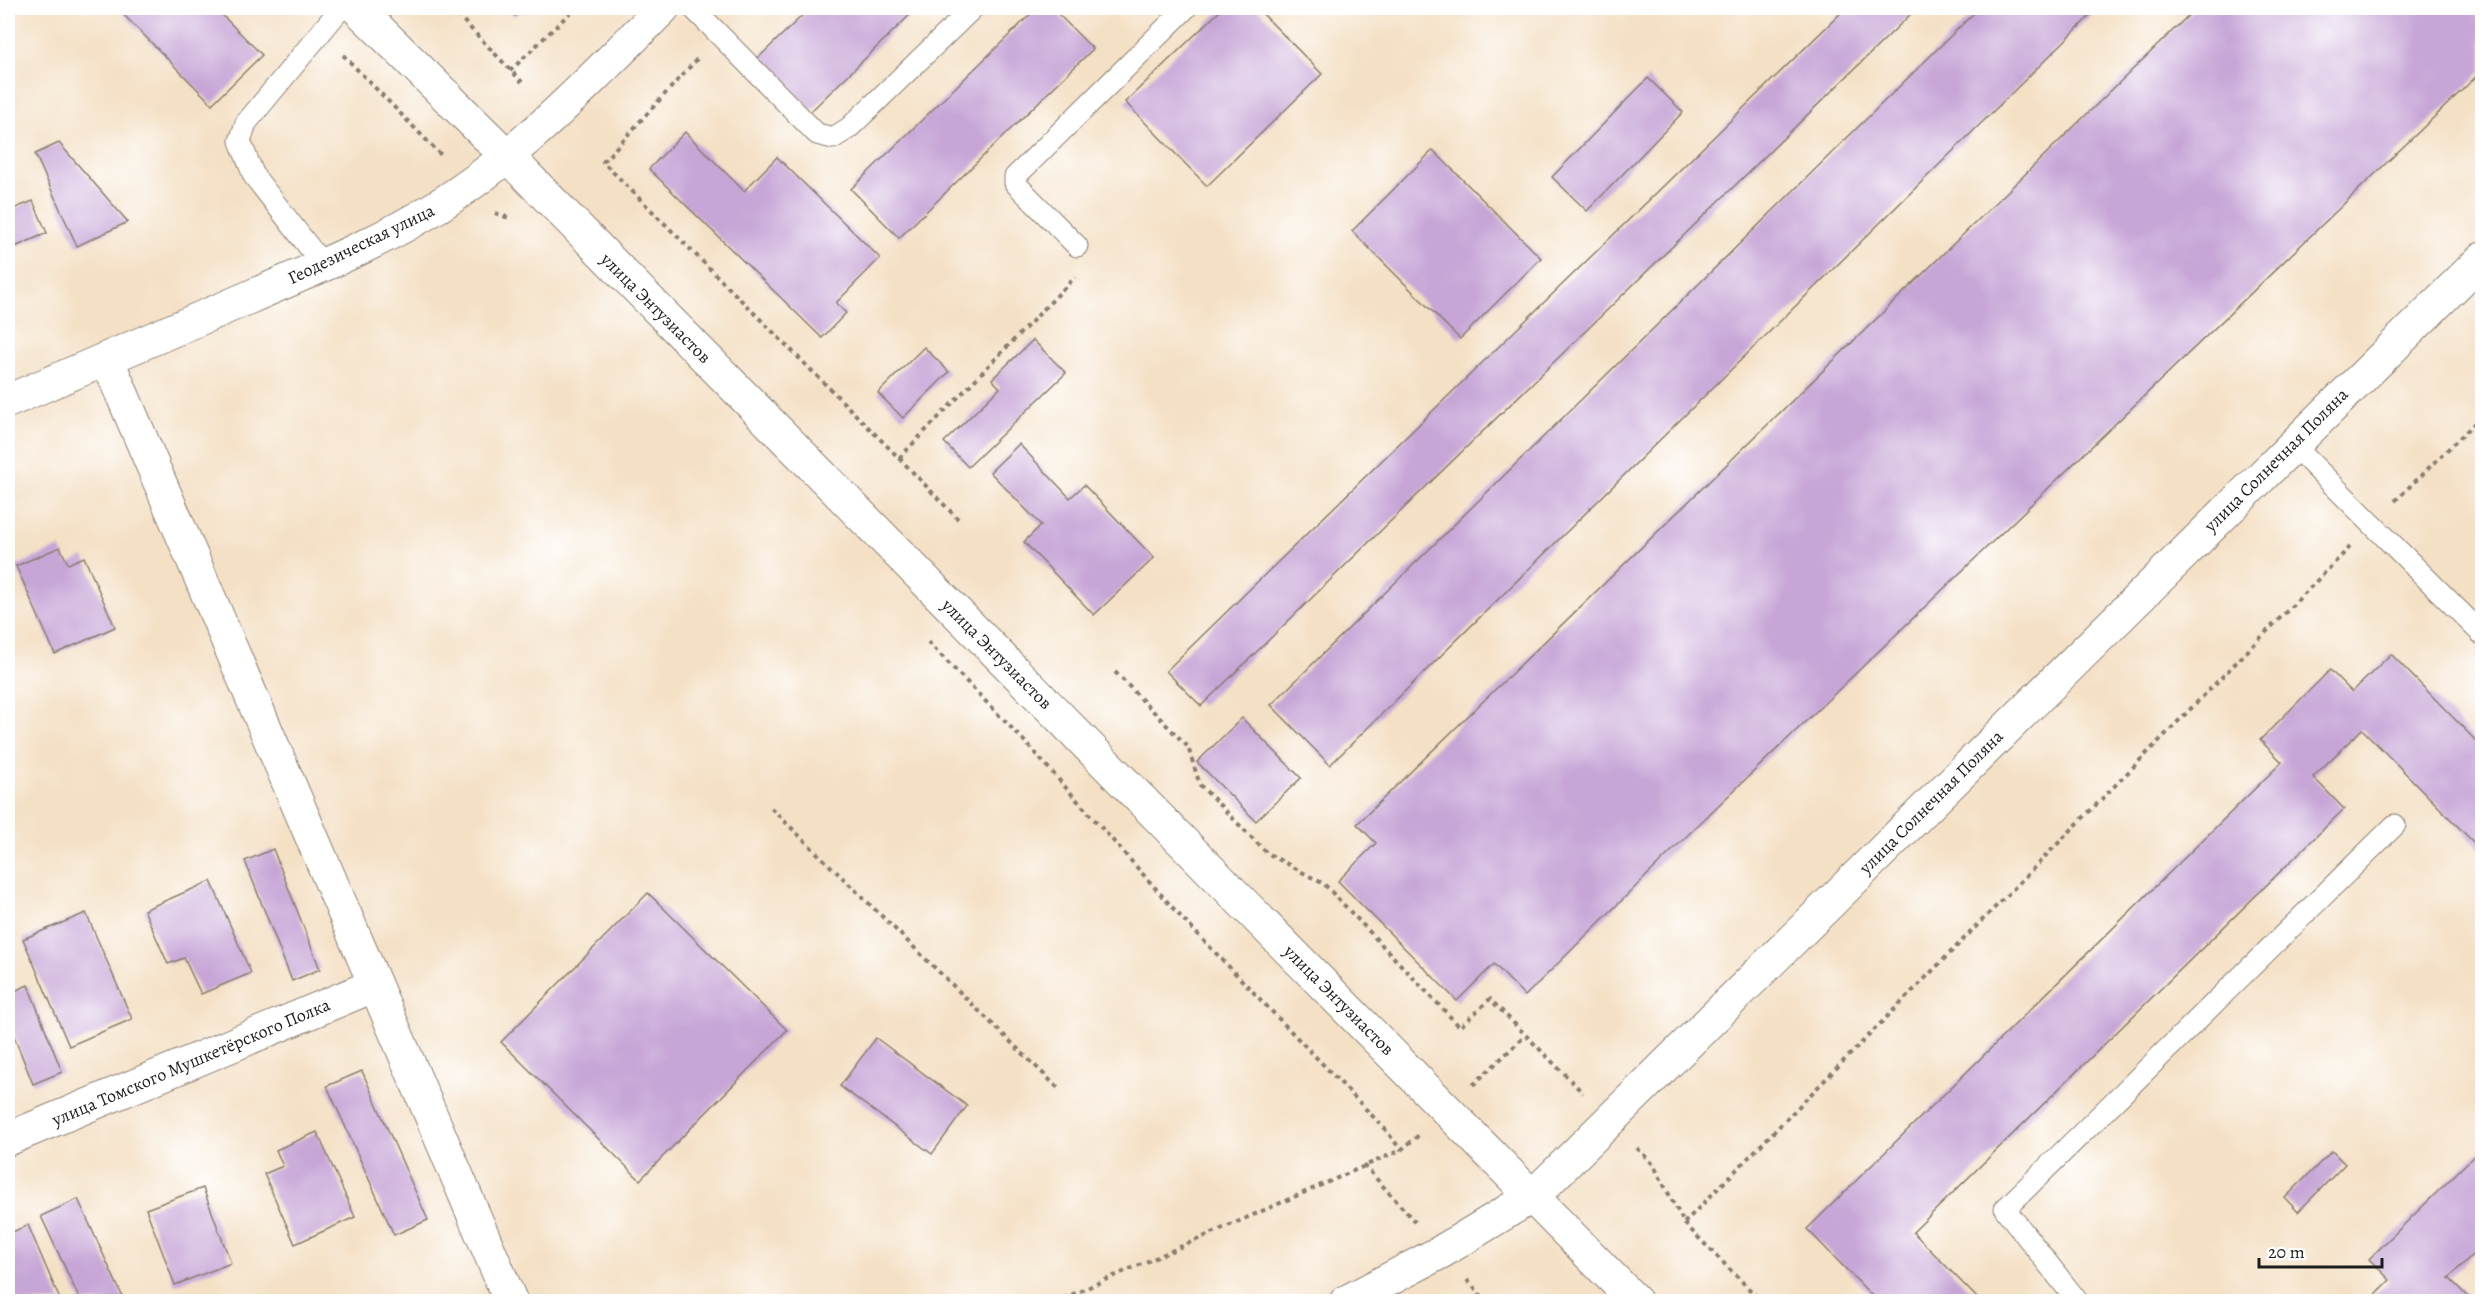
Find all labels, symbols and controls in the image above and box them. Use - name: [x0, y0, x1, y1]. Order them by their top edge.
- street label: Геодезическая улица: [284, 198, 439, 290]
- street label: улица Энтузиастов: [595, 247, 717, 369]
- street label: улица Солнечная Поляна: [2198, 382, 2354, 538]
- street label: улица Энтузиастов: [936, 593, 1058, 715]
- street label: улица Солнечная Поляна: [1853, 724, 2009, 880]
- street label: улица Энтузиастов: [1278, 939, 1400, 1061]
- street label: улица Томского Мушкетёрского Полка: [47, 992, 334, 1132]
- scale bar: [2259, 1231, 2382, 1269]
- text: 20 m: [2268, 1240, 2305, 1264]

